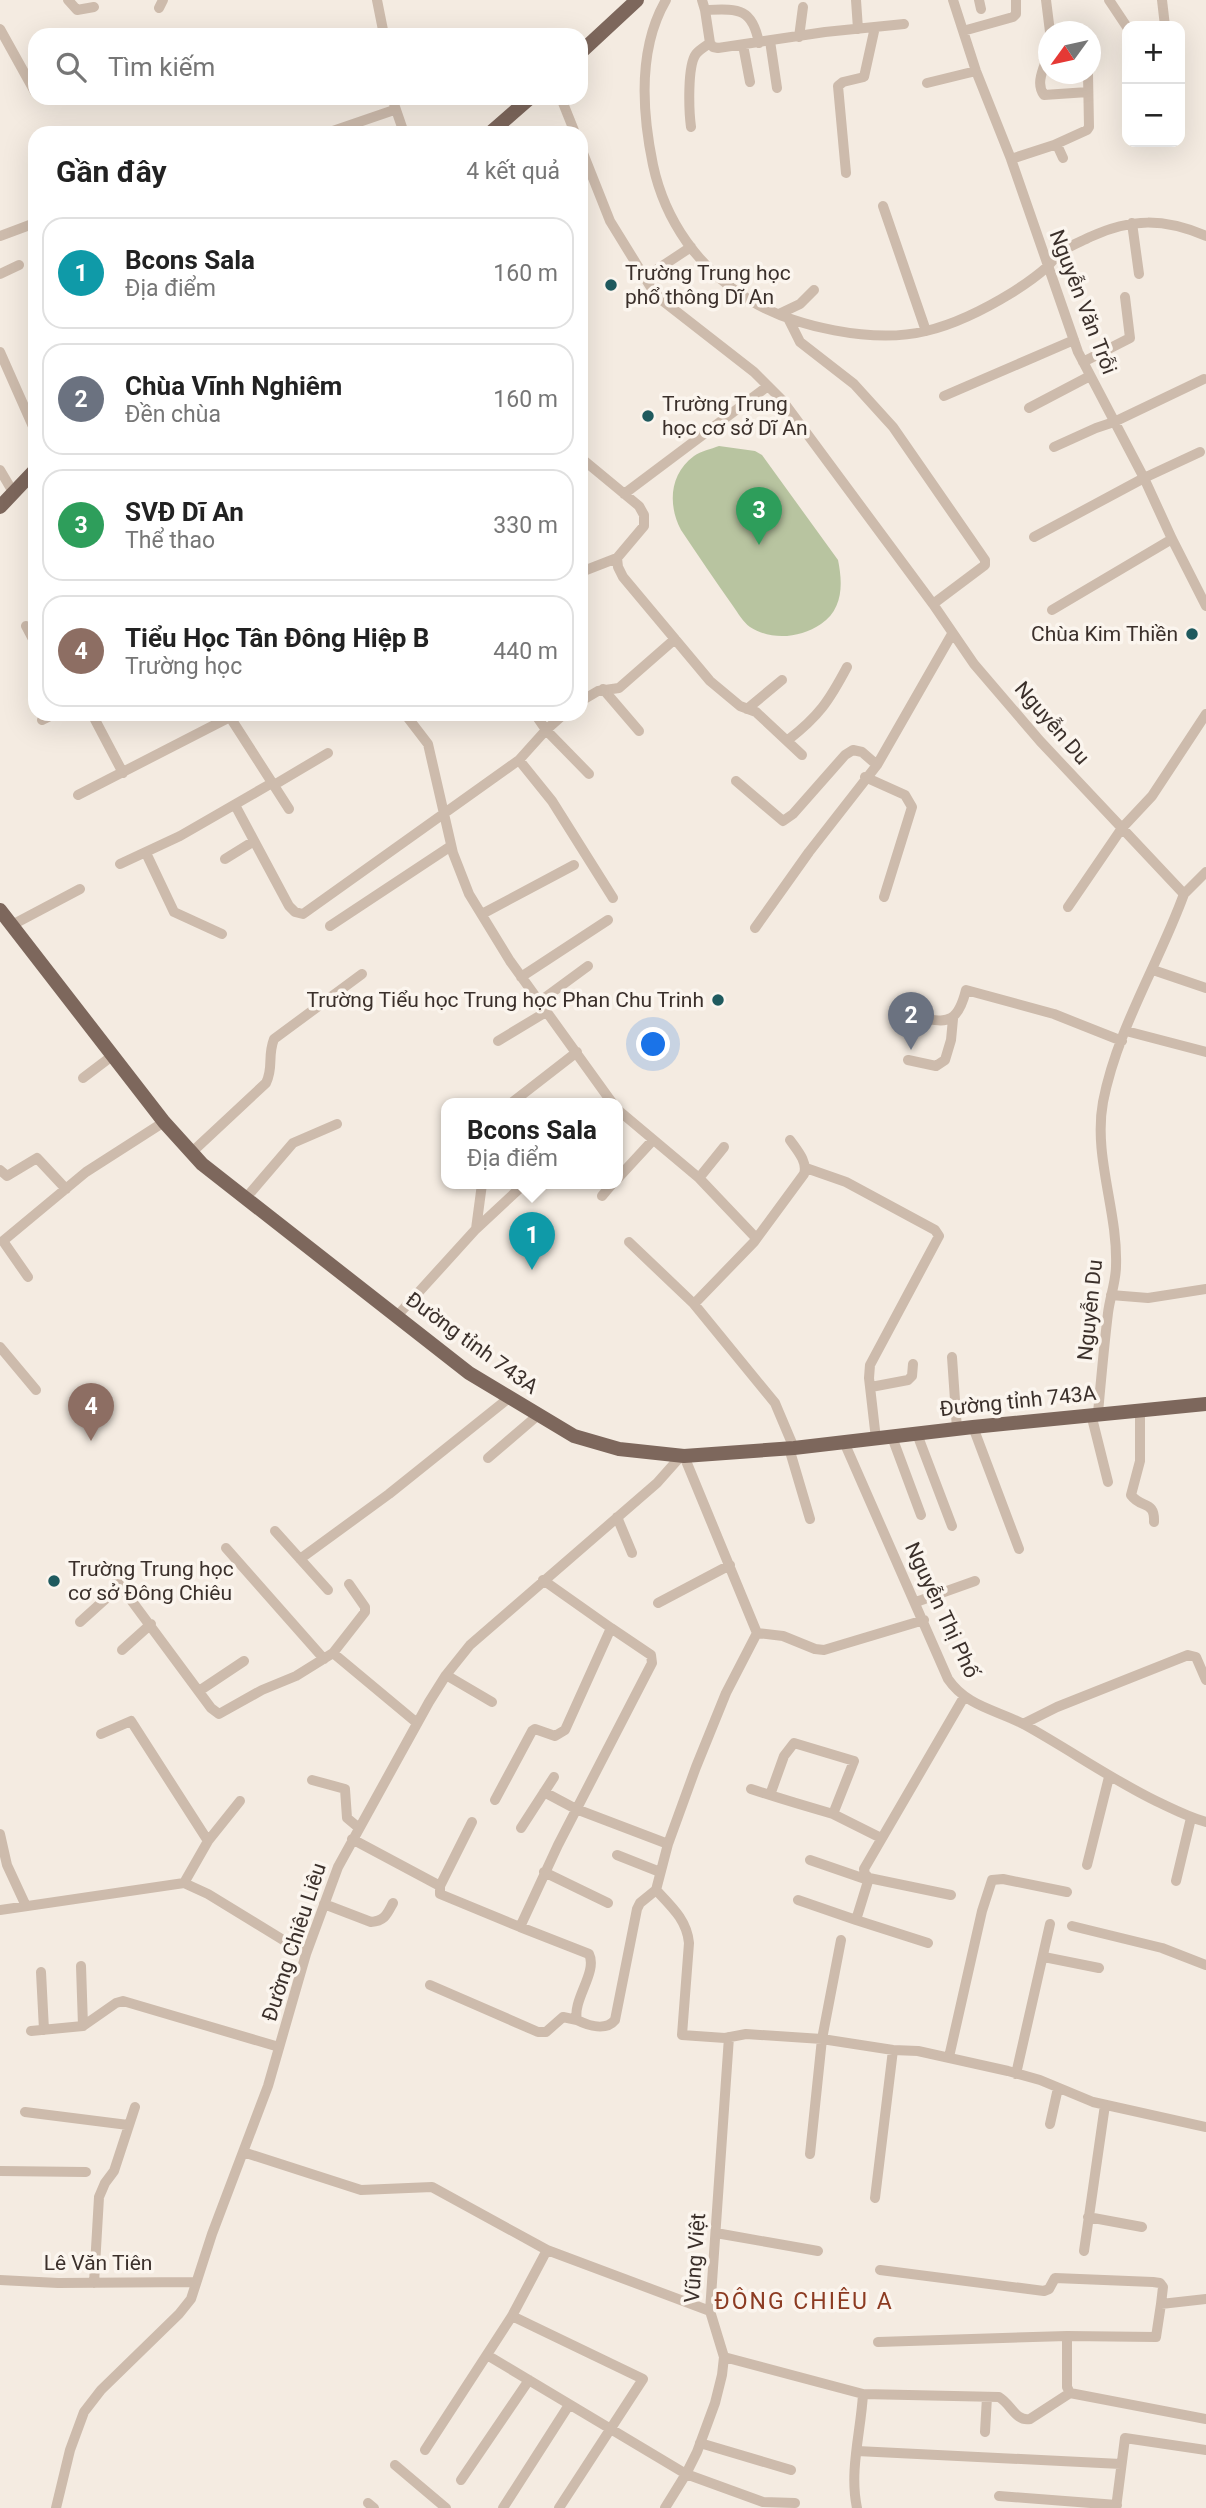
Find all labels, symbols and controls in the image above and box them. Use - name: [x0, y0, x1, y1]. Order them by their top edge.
- north arrow: [1038, 21, 1101, 84]
- map controls: [1122, 21, 1185, 147]
- button: +: [1122, 21, 1185, 84]
- search box: [28, 28, 588, 105]
- icon: search: [52, 48, 90, 86]
- text: Tìm kiếm: [108, 52, 215, 82]
- button: −: [1122, 84, 1185, 147]
- text: Gần đây: [56, 154, 167, 189]
- text: 4 kết quả: [466, 158, 560, 185]
- street label: Nguyễn Văn Trỗi: [1044, 226, 1122, 378]
- text: Bcons Sala: [125, 245, 255, 275]
- text: 1: [74, 260, 88, 287]
- text: 160 m: [493, 260, 558, 287]
- place label: Trường Trung học phổ thông Dĩ An: [625, 261, 791, 309]
- text: Địa điểm: [125, 275, 216, 302]
- marker: Trường Trung học phổ thông Dĩ An: [603, 277, 619, 293]
- text: Chùa Vĩnh Nghiêm: [125, 371, 342, 401]
- text: 2: [74, 386, 88, 413]
- text: 160 m: [493, 386, 558, 413]
- place label: Trường Trung học cơ sở Dĩ An: [662, 392, 808, 440]
- text: Đền chùa: [125, 401, 221, 428]
- marker: Trường Trung học cơ sở Dĩ An: [640, 408, 656, 424]
- pin: 3: [736, 487, 782, 545]
- text: SVĐ Dĩ An: [125, 497, 244, 527]
- text: 3: [74, 512, 88, 539]
- text: 330 m: [493, 512, 558, 539]
- text: Thể thao: [125, 527, 215, 554]
- place label: Chùa Kim Thiền: [1031, 622, 1178, 646]
- text: Tiểu Học Tân Đông Hiệp B: [125, 623, 429, 653]
- marker: Chùa Kim Thiền: [1184, 626, 1200, 642]
- text: 4: [74, 638, 88, 665]
- text: 440 m: [493, 638, 558, 665]
- text: Trường học: [125, 653, 242, 680]
- street label: Nguyễn Du: [1010, 677, 1094, 769]
- place label: Trường Tiểu học Trung học Phan Chu Trinh: [306, 988, 704, 1012]
- marker: Trường Tiểu học Trung học Phan Chu Trinh: [710, 992, 726, 1008]
- pin: 2: [888, 992, 934, 1050]
- your location: [636, 1027, 670, 1061]
- popup: [441, 1098, 623, 1189]
- text: Bcons Sala: [467, 1115, 597, 1145]
- text: Địa điểm: [467, 1145, 558, 1172]
- pin: 1: [509, 1212, 555, 1270]
- street label: Nguyễn Du: [1073, 1258, 1107, 1362]
- street label: Đường tỉnh 743A: [401, 1287, 543, 1399]
- street label: Đường tỉnh 743A: [939, 1381, 1098, 1421]
- pin: 4: [68, 1383, 114, 1441]
- street label: Nguyễn Thị Phố: [900, 1538, 984, 1683]
- place label: Trường Trung học cơ sở Đông Chiêu: [68, 1557, 234, 1605]
- marker: Trường Trung học cơ sở Đông Chiêu: [46, 1573, 62, 1589]
- street label: Đường Chiêu Liêu: [257, 1860, 331, 2024]
- street label: Vũng Việt: [680, 2212, 710, 2304]
- street label: Lê Văn Tiên: [44, 2251, 152, 2275]
- district label: ĐÔNG CHIÊU A: [714, 2287, 894, 2315]

